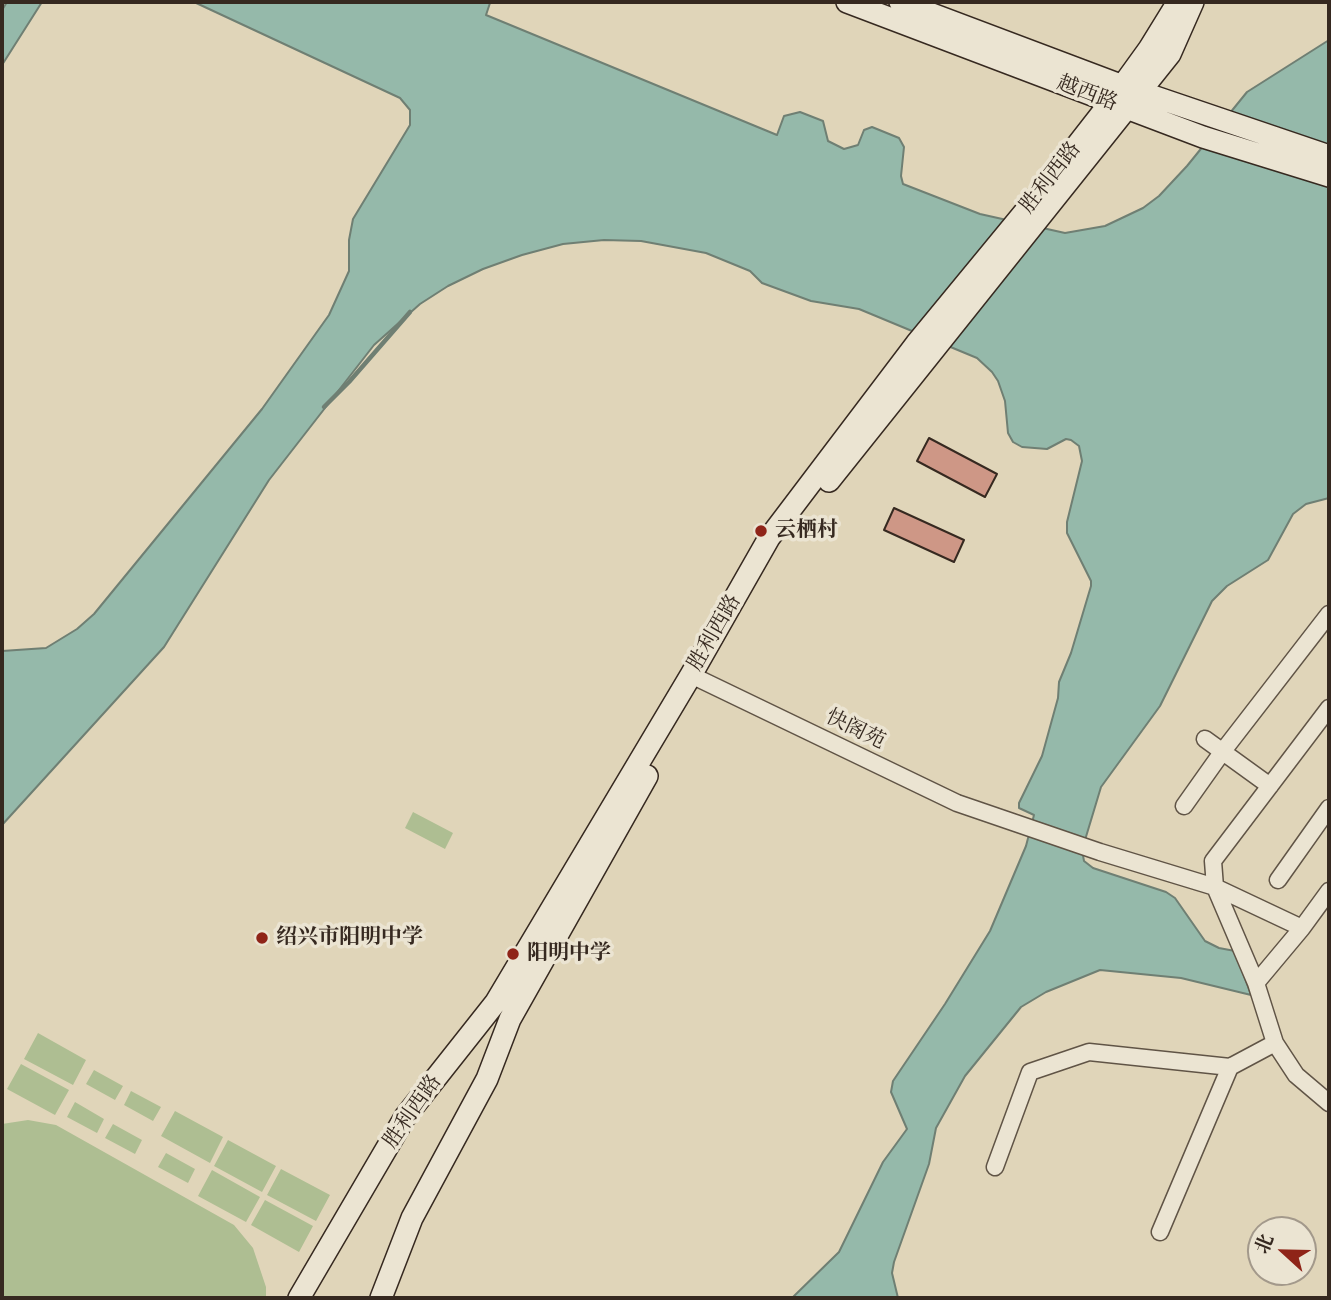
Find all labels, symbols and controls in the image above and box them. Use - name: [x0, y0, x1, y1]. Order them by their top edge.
- street label: 越西路: [1053, 71, 1121, 117]
- street label: 胜利西路: [1015, 137, 1087, 219]
- place label: 云栖村: [775, 518, 838, 544]
- marker: 云栖村: [753, 523, 769, 539]
- street label: 胜利西路: [683, 590, 747, 676]
- street label: 快阁苑: [821, 705, 889, 755]
- place label: 绍兴市阳明中学: [276, 925, 423, 951]
- marker: 绍兴市阳明中学: [254, 930, 270, 946]
- place label: 阳明中学: [527, 941, 611, 967]
- marker: 阳明中学: [505, 946, 521, 962]
- street label: 胜利西路: [379, 1070, 447, 1154]
- north arrow: [1247, 1216, 1317, 1286]
- text: 北: [1250, 1231, 1278, 1257]

